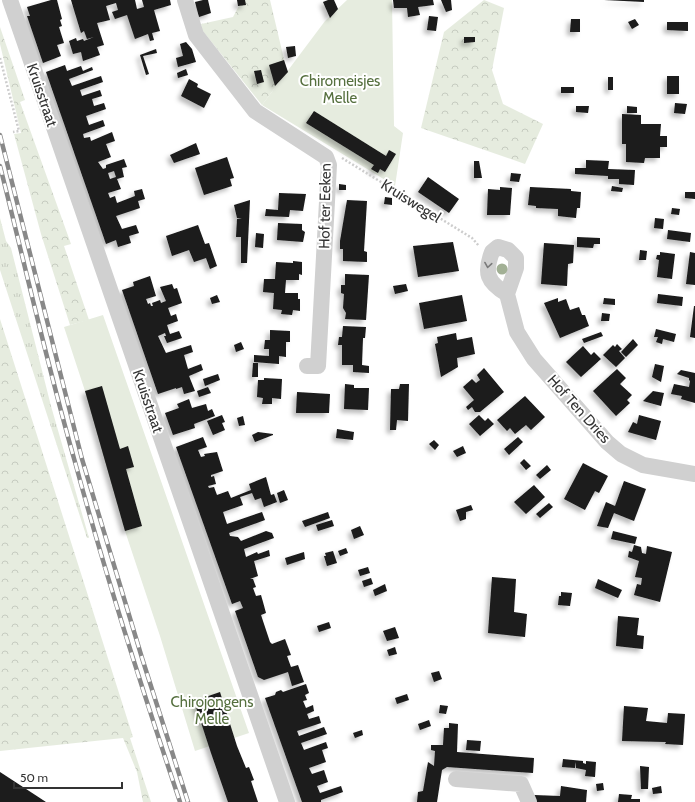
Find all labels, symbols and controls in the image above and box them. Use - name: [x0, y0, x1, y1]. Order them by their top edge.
- street label: Kruisstraat: [23, 61, 61, 129]
- park label: Chiromeisjes Melle: [300, 72, 380, 107]
- street label: Hof ter Eeken: [315, 163, 335, 249]
- street label: Kruiswegel: [378, 175, 445, 227]
- one-way arrow: [484, 262, 493, 268]
- street label: Kruisstraat: [129, 367, 167, 435]
- street label: Hof Ten Dries: [544, 371, 614, 447]
- park label: Chirojongens Melle: [171, 693, 253, 728]
- scale bar: [14, 764, 122, 790]
- text: 50 m: [20, 770, 48, 785]

